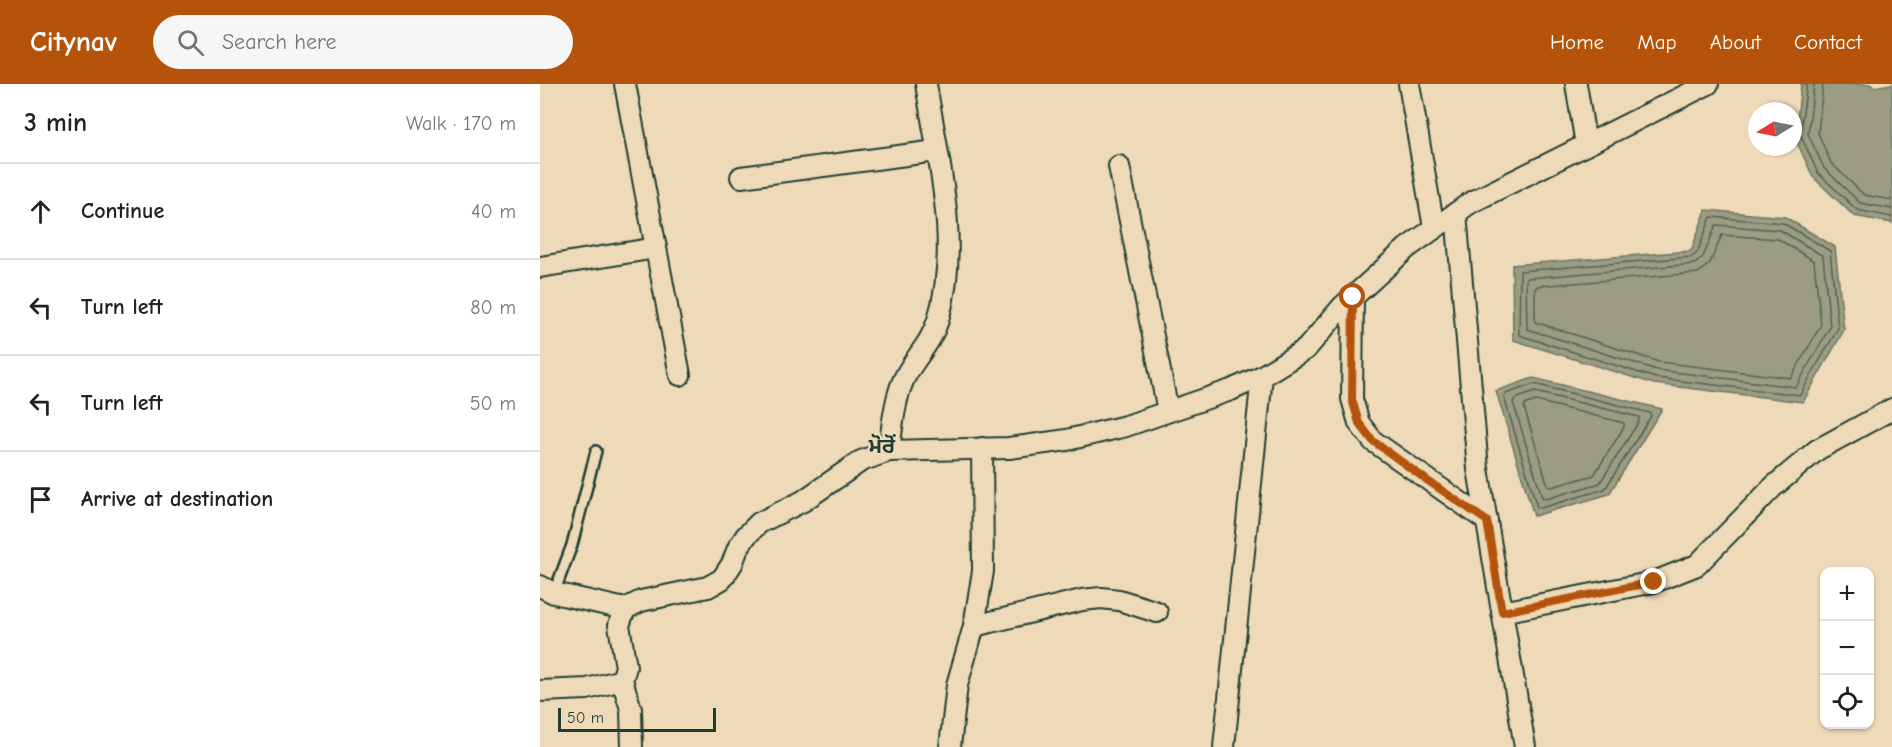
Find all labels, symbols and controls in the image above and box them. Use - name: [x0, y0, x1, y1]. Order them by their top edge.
- search box: [153, 15, 573, 69]
- text: Citynav: [30, 26, 117, 58]
- icon: search: [174, 26, 207, 59]
- text: Search here: [222, 29, 336, 55]
- text: Home: [1550, 30, 1604, 54]
- text: Map: [1637, 30, 1677, 54]
- text: About: [1710, 30, 1761, 54]
- text: Contact: [1794, 30, 1862, 54]
- north arrow: [1748, 102, 1802, 156]
- text: 3 min: [24, 108, 87, 138]
- text: Walk · 170 m: [406, 112, 516, 135]
- icon: ahead: [24, 195, 57, 228]
- text: Continue: [81, 198, 164, 224]
- text: 40 m: [471, 200, 516, 223]
- route start: [1339, 283, 1365, 309]
- icon: left: [24, 291, 57, 324]
- text: Turn left: [81, 294, 163, 320]
- text: 80 m: [470, 296, 516, 319]
- icon: left: [24, 387, 57, 420]
- text: Turn left: [81, 390, 163, 416]
- text: 50 m: [470, 392, 516, 415]
- district label: ਮੋਰੋਂ: [868, 433, 896, 458]
- icon: arrive: [24, 483, 57, 516]
- text: Arrive at destination: [81, 486, 273, 512]
- map controls: [1820, 567, 1874, 729]
- button: +: [1820, 567, 1874, 621]
- route end: [1640, 568, 1666, 594]
- button: −: [1820, 621, 1874, 675]
- button: locate: [1820, 675, 1874, 729]
- scale bar: [558, 705, 716, 732]
- text: 50 m: [567, 709, 604, 727]

